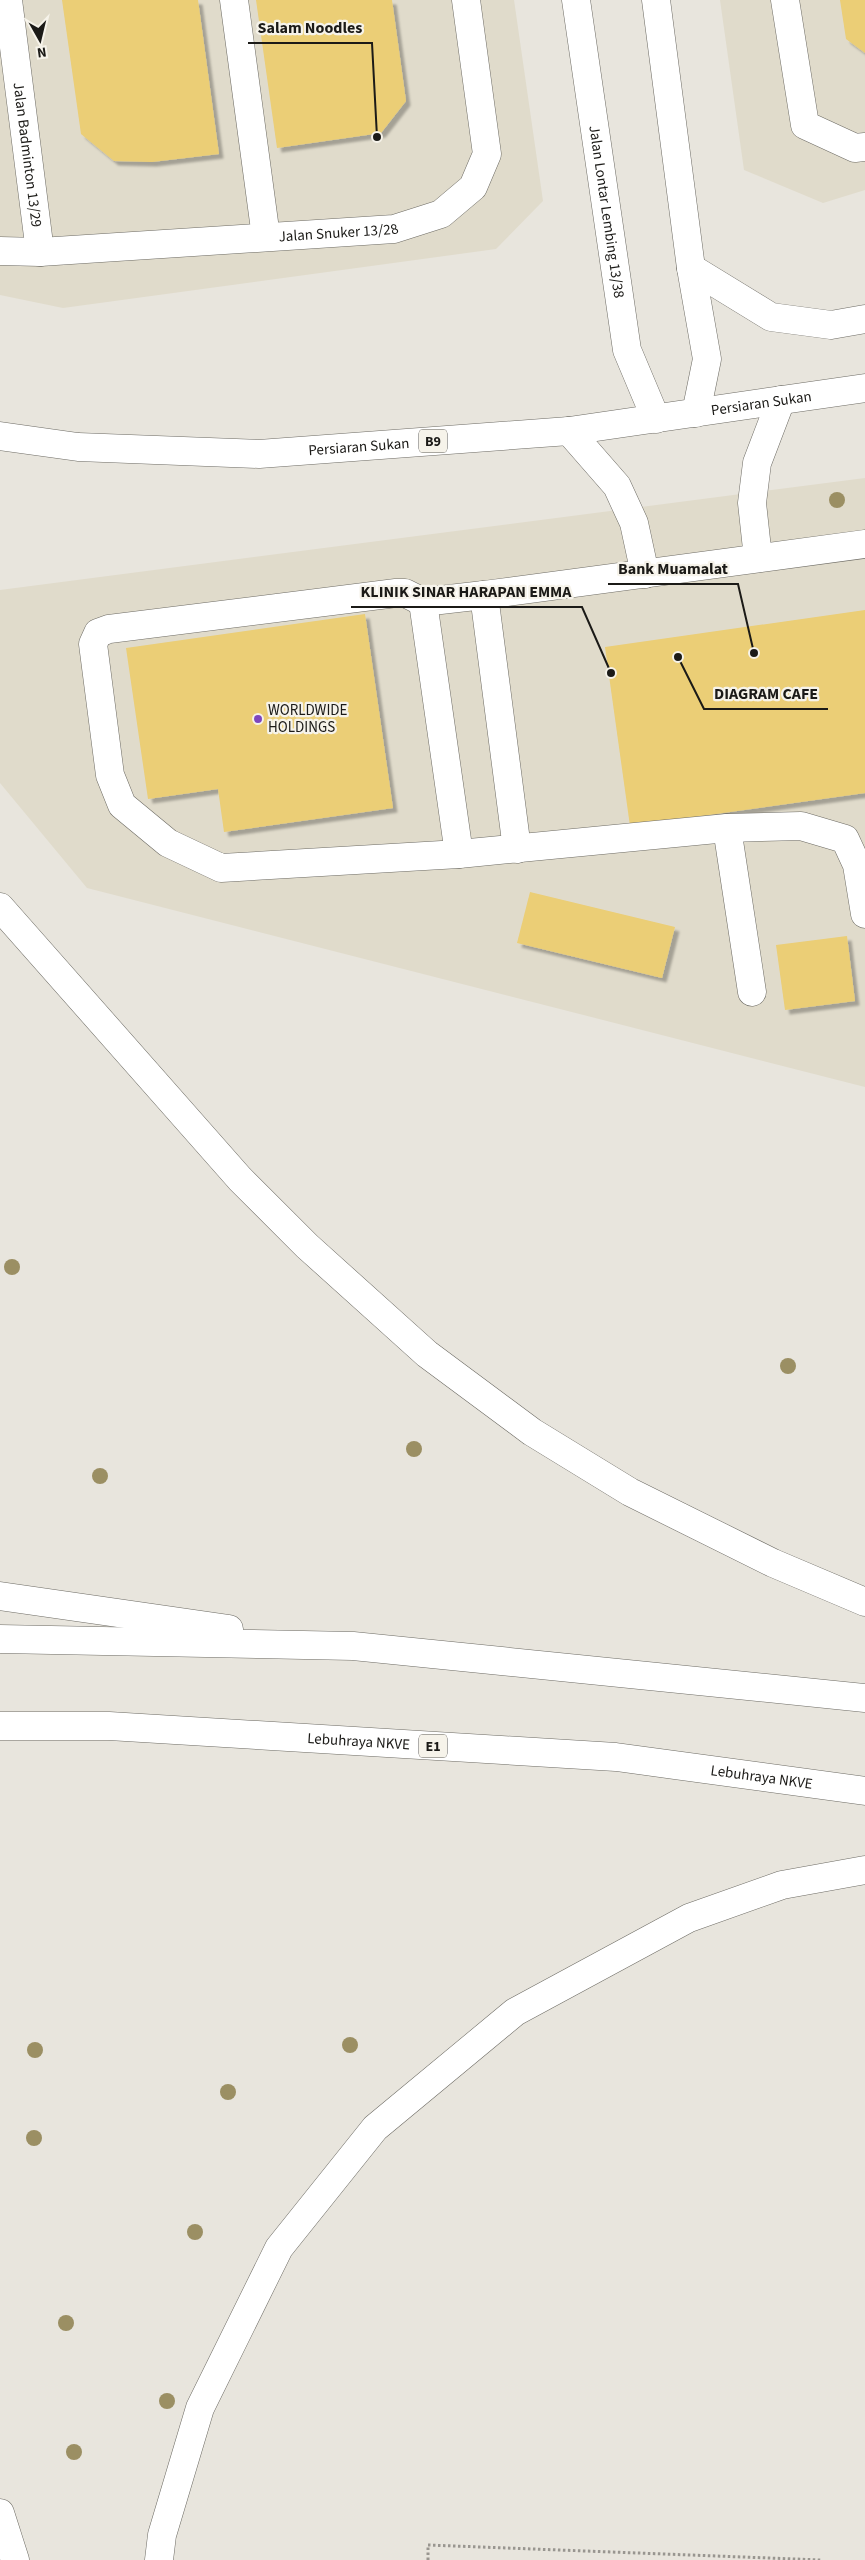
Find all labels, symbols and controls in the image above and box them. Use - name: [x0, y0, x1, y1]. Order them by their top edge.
- callout: Salam Noodles: [248, 12, 372, 43]
- north arrow: [15, 15, 65, 65]
- text: Salam Noodles: [258, 17, 362, 39]
- text: N: [36, 41, 48, 62]
- street label: Jalan Badminton 13/29: [8, 81, 47, 228]
- street label: Jalan Lontar Lembing 13/38: [583, 124, 629, 300]
- street label: Jalan Snuker 13/28: [278, 218, 401, 247]
- street label: Persiaran Sukan: [710, 386, 813, 421]
- road number: B9: [419, 430, 447, 452]
- street label: Persiaran Sukan: [308, 433, 410, 461]
- callout: Bank Muamalat: [608, 553, 738, 584]
- text: Bank Muamalat: [618, 558, 728, 580]
- callout: KLINIK SINAR HARAPAN EMMA: [351, 576, 582, 607]
- text: KLINIK SINAR HARAPAN EMMA: [361, 581, 572, 603]
- callout: DIAGRAM CAFE: [704, 678, 828, 709]
- text: DIAGRAM CAFE: [714, 683, 818, 705]
- place label: WORLDWIDE HOLDINGS: [268, 700, 348, 738]
- marker: WORLDWIDE HOLDINGS: [252, 713, 264, 725]
- street label: Lebuhraya NKVE: [307, 1728, 411, 1755]
- road number: E1: [419, 1734, 447, 1758]
- street label: Lebuhraya NKVE: [709, 1760, 814, 1795]

